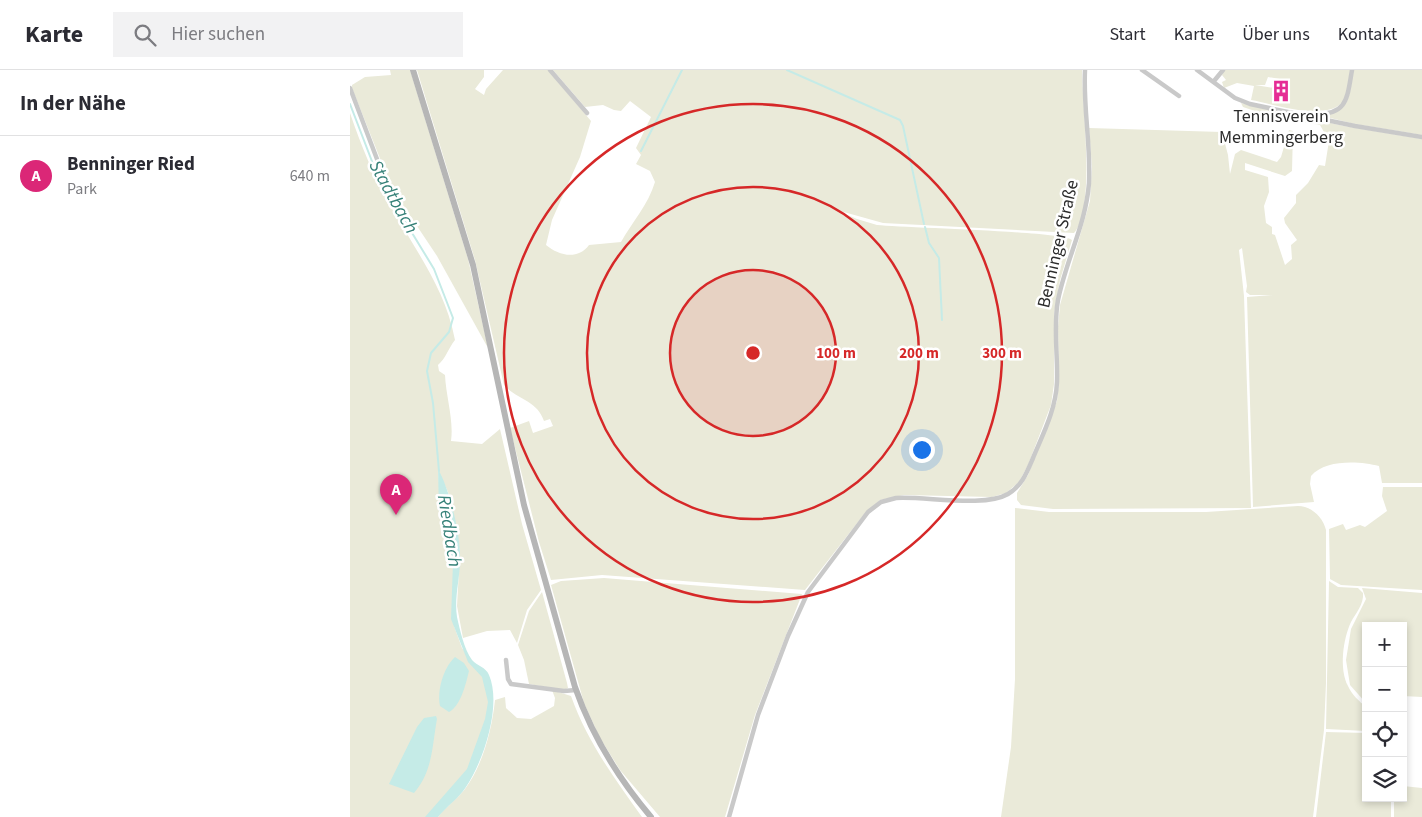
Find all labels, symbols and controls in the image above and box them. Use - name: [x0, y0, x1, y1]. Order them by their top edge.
- search box: [113, 12, 463, 57]
- text: Karte: [25, 17, 83, 52]
- icon: search: [131, 21, 159, 49]
- text: Hier suchen: [171, 21, 265, 48]
- text: Start: [1109, 22, 1146, 47]
- text: Karte: [1174, 22, 1214, 47]
- text: Über uns: [1242, 22, 1310, 47]
- text: Kontakt: [1338, 22, 1397, 47]
- building icon: Tennisverein Memmingerberg: [1268, 78, 1294, 104]
- text: In der Nähe: [20, 88, 126, 118]
- place label: Tennisverein Memmingerberg: [1219, 104, 1343, 150]
- text: Benninger Ried: [67, 151, 195, 178]
- water label: Stadtbach: [362, 155, 424, 239]
- text: A: [31, 165, 41, 187]
- text: 640 m: [290, 165, 330, 187]
- text: Park: [67, 178, 97, 200]
- street label: Benninger Straße: [1031, 178, 1085, 310]
- text: 100 m: [816, 343, 856, 364]
- text: 200 m: [899, 343, 939, 364]
- text: 300 m: [982, 343, 1022, 364]
- centre of rings: [744, 344, 762, 362]
- your location: [909, 437, 935, 463]
- pin: A: [380, 474, 412, 515]
- water label: Riedbach: [430, 493, 468, 569]
- map controls: [1362, 622, 1407, 802]
- button: +: [1362, 622, 1407, 667]
- button: −: [1362, 667, 1407, 712]
- button: locate: [1362, 712, 1407, 757]
- button: layers: [1362, 757, 1407, 802]

